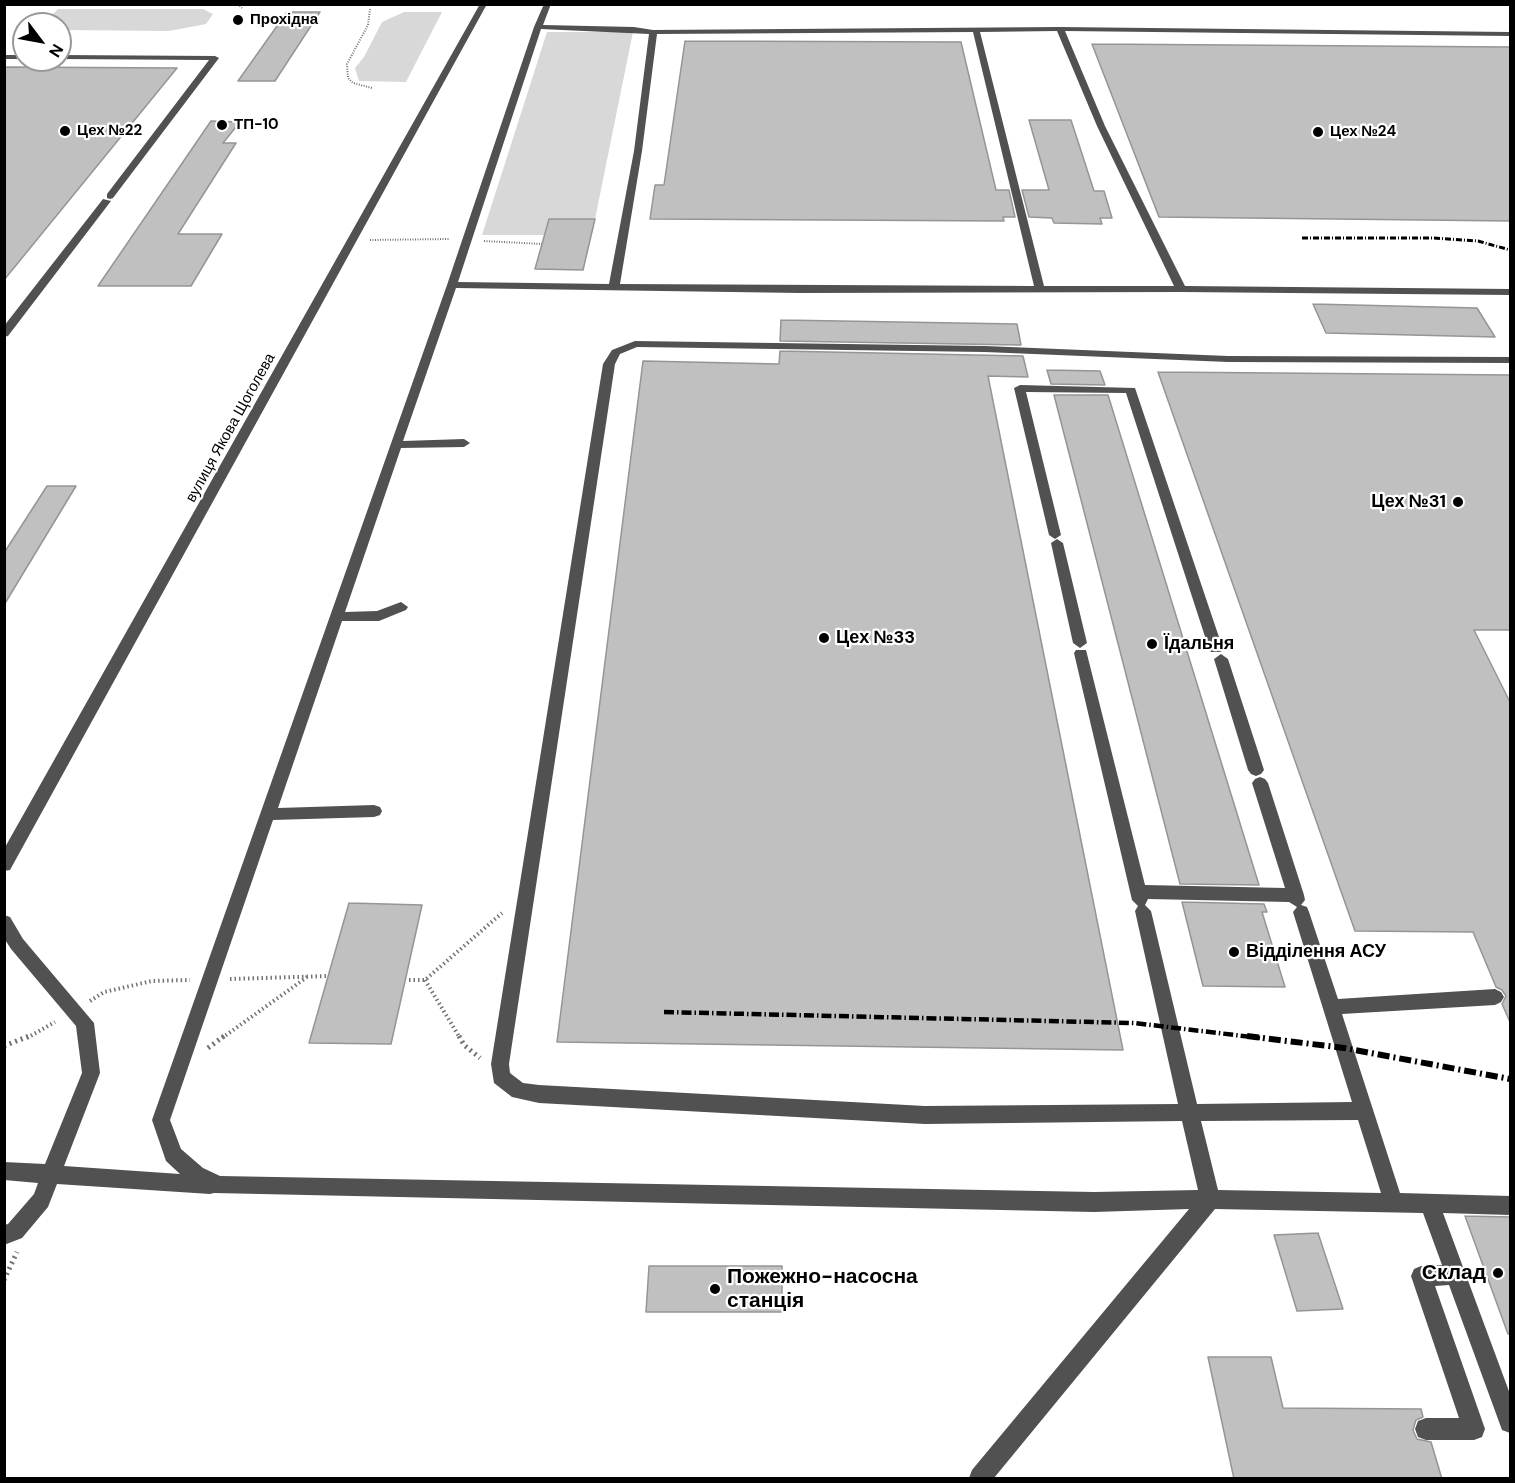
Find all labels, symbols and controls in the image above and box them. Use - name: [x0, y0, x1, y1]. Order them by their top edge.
- place label: Прохідна: [250, 11, 318, 29]
- north arrow: [12, 12, 72, 72]
- marker: Прохідна: [231, 13, 245, 27]
- text: N: [44, 40, 68, 61]
- place label: ТП-10: [234, 116, 279, 134]
- marker: ТП-10: [215, 118, 229, 132]
- place label: Цех №22: [77, 122, 142, 140]
- place label: Цех №24: [1330, 123, 1396, 141]
- marker: Цех №22: [58, 124, 72, 138]
- marker: Цех №24: [1311, 125, 1325, 139]
- street label: вулиця Якова Щоголева: [183, 350, 279, 506]
- place label: Цех №31: [1371, 491, 1446, 513]
- marker: Цех №31: [1451, 495, 1465, 509]
- place label: Цех №33: [836, 627, 915, 649]
- marker: Цех №33: [817, 631, 831, 645]
- place label: Їдальня: [1164, 633, 1234, 655]
- marker: Їдальня: [1145, 637, 1159, 651]
- place label: Відділення АСУ: [1246, 941, 1386, 963]
- marker: Відділення АСУ: [1227, 945, 1241, 959]
- place label: Склад: [1422, 1260, 1486, 1286]
- place label: Пожежно-насосна станція: [727, 1264, 918, 1314]
- marker: Склад: [1491, 1266, 1505, 1280]
- marker: Пожежно-насосна станція: [708, 1282, 722, 1296]

